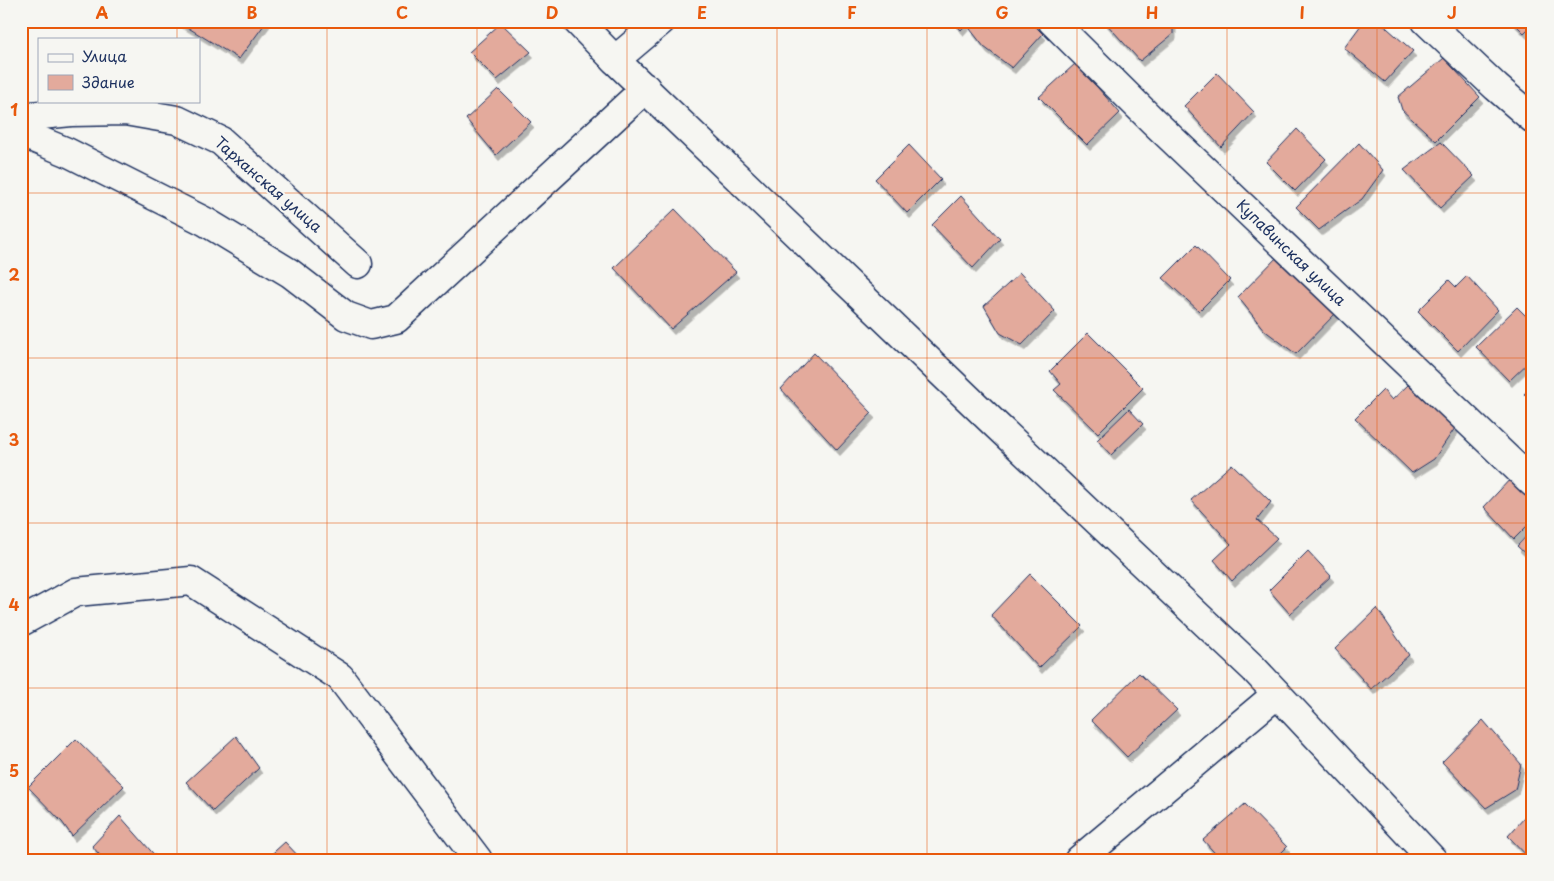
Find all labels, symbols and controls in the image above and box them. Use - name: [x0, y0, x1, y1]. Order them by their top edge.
- text: A: [96, 0, 109, 24]
- text: B: [247, 0, 258, 24]
- text: C: [396, 0, 408, 24]
- text: D: [546, 0, 558, 24]
- text: E: [697, 0, 707, 24]
- text: F: [847, 0, 857, 24]
- text: G: [995, 0, 1009, 24]
- text: H: [1146, 0, 1158, 24]
- text: I: [1299, 0, 1305, 24]
- text: J: [1447, 0, 1457, 24]
- legend: [38, 38, 200, 102]
- text: Улица: [82, 44, 127, 67]
- text: Здание: [82, 70, 135, 93]
- text: 1: [10, 97, 18, 121]
- street label: Тарханская улица: [210, 130, 328, 238]
- street label: Купавинская улица: [1232, 193, 1353, 311]
- text: 2: [8, 262, 20, 286]
- text: 3: [9, 427, 19, 451]
- text: 4: [9, 592, 20, 616]
- text: 5: [9, 758, 19, 782]

